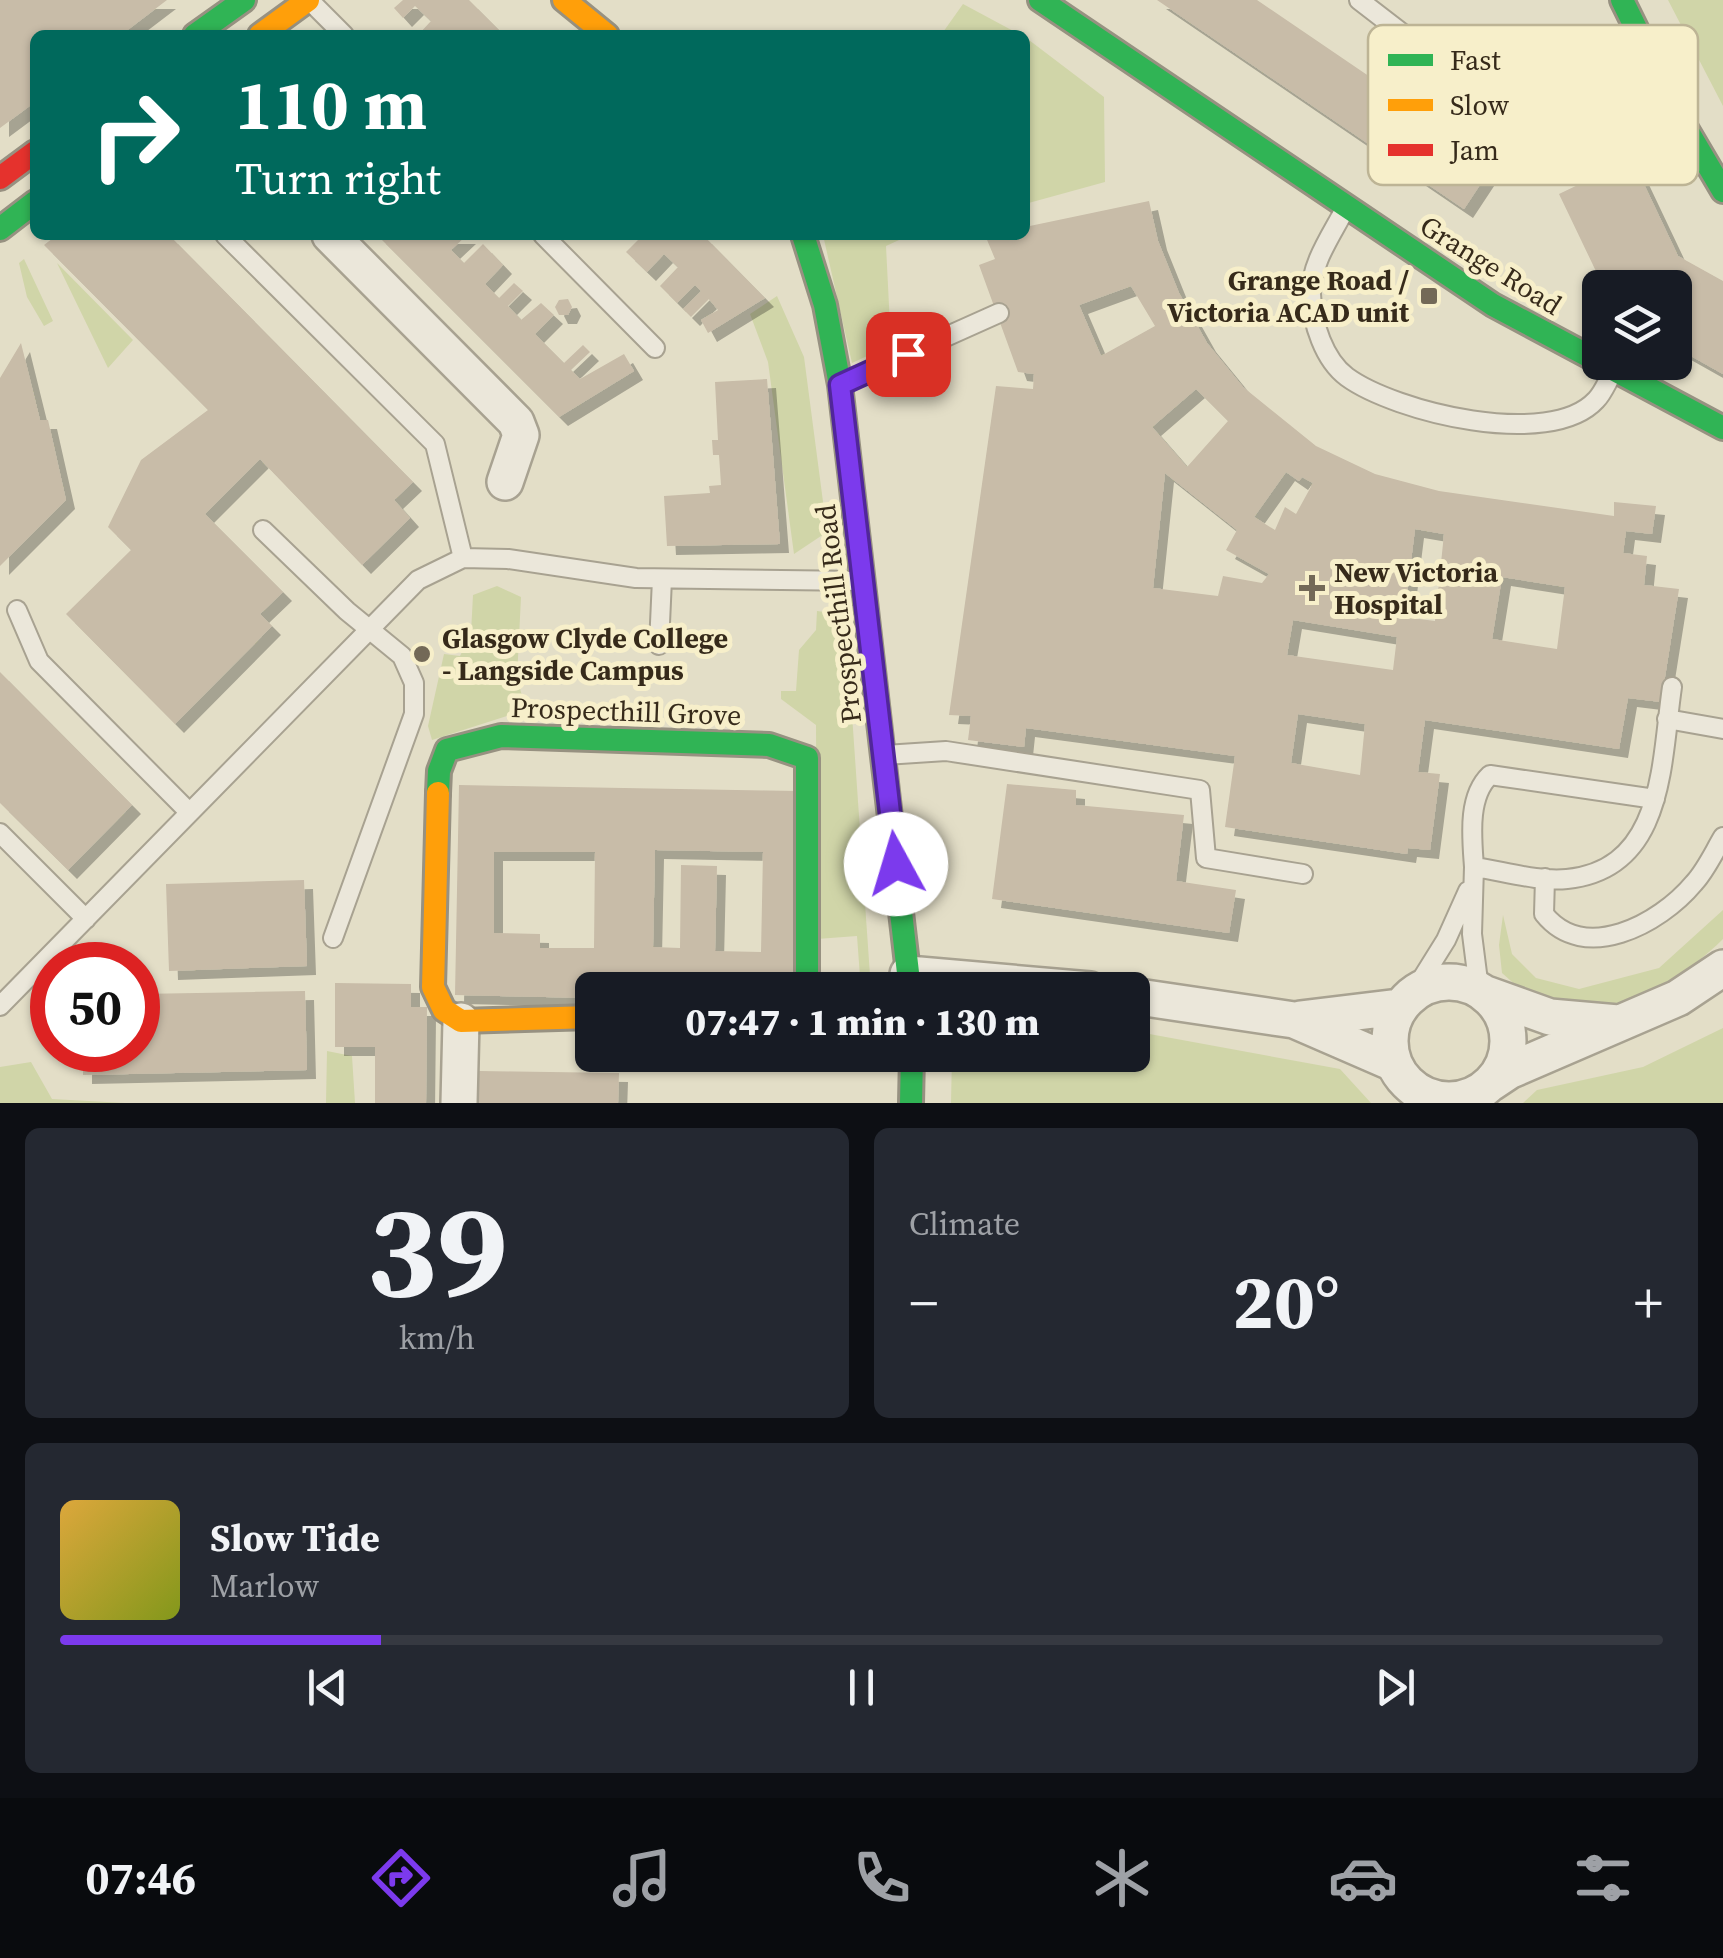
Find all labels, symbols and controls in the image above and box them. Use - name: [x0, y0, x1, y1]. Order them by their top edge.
- legend: [1368, 25, 1698, 185]
- text: Fast: [1450, 41, 1501, 79]
- text: 110 m: [235, 56, 427, 152]
- icon: right: [70, 70, 200, 200]
- text: Slow: [1450, 86, 1510, 124]
- text: Jam: [1449, 131, 1499, 169]
- text: Turn right: [235, 147, 441, 209]
- street label: Grange Road: [1413, 206, 1569, 324]
- place label: Grange Road / Victoria ACAD unit: [1167, 261, 1410, 331]
- map controls: [1582, 270, 1692, 380]
- button: layers: [1582, 270, 1692, 380]
- marker: Grange Road / Victoria ACAD unit: [1418, 285, 1440, 307]
- pin: [866, 312, 951, 397]
- icon: arrive: [881, 327, 936, 382]
- street label: Prospecthill Road: [806, 502, 870, 726]
- place label: New Victoria Hospital: [1334, 553, 1498, 623]
- marker: New Victoria Hospital: [1299, 575, 1325, 601]
- place label: Glasgow Clyde College - Langside Campus: [442, 619, 728, 689]
- marker: Glasgow Clyde College - Langside Campus: [411, 643, 433, 665]
- street label: Prospecthill Grove: [510, 688, 742, 734]
- position arrow: [844, 812, 948, 916]
- speed limit sign: 50: [30, 942, 160, 1072]
- text: 07:47 · 1 min · 130 m: [685, 996, 1040, 1048]
- text: 39: [367, 1161, 507, 1340]
- text: Climate: [909, 1202, 1020, 1246]
- text: 20°: [1232, 1250, 1340, 1353]
- text: −: [909, 1265, 938, 1340]
- text: +: [1634, 1265, 1663, 1340]
- text: km/h: [399, 1316, 475, 1360]
- text: Slow Tide: [210, 1512, 380, 1564]
- text: Marlow: [210, 1564, 319, 1608]
- icon: previous: [300, 1660, 355, 1715]
- icon: pause: [834, 1660, 889, 1715]
- icon: next: [1368, 1660, 1423, 1715]
- icon: directions: [366, 1843, 436, 1913]
- icon: music: [607, 1843, 677, 1913]
- icon: phone: [847, 1843, 917, 1913]
- icon: climate: [1087, 1843, 1157, 1913]
- icon: car: [1328, 1843, 1398, 1913]
- icon: filters: [1568, 1843, 1638, 1913]
- text: 07:46: [85, 1847, 196, 1909]

